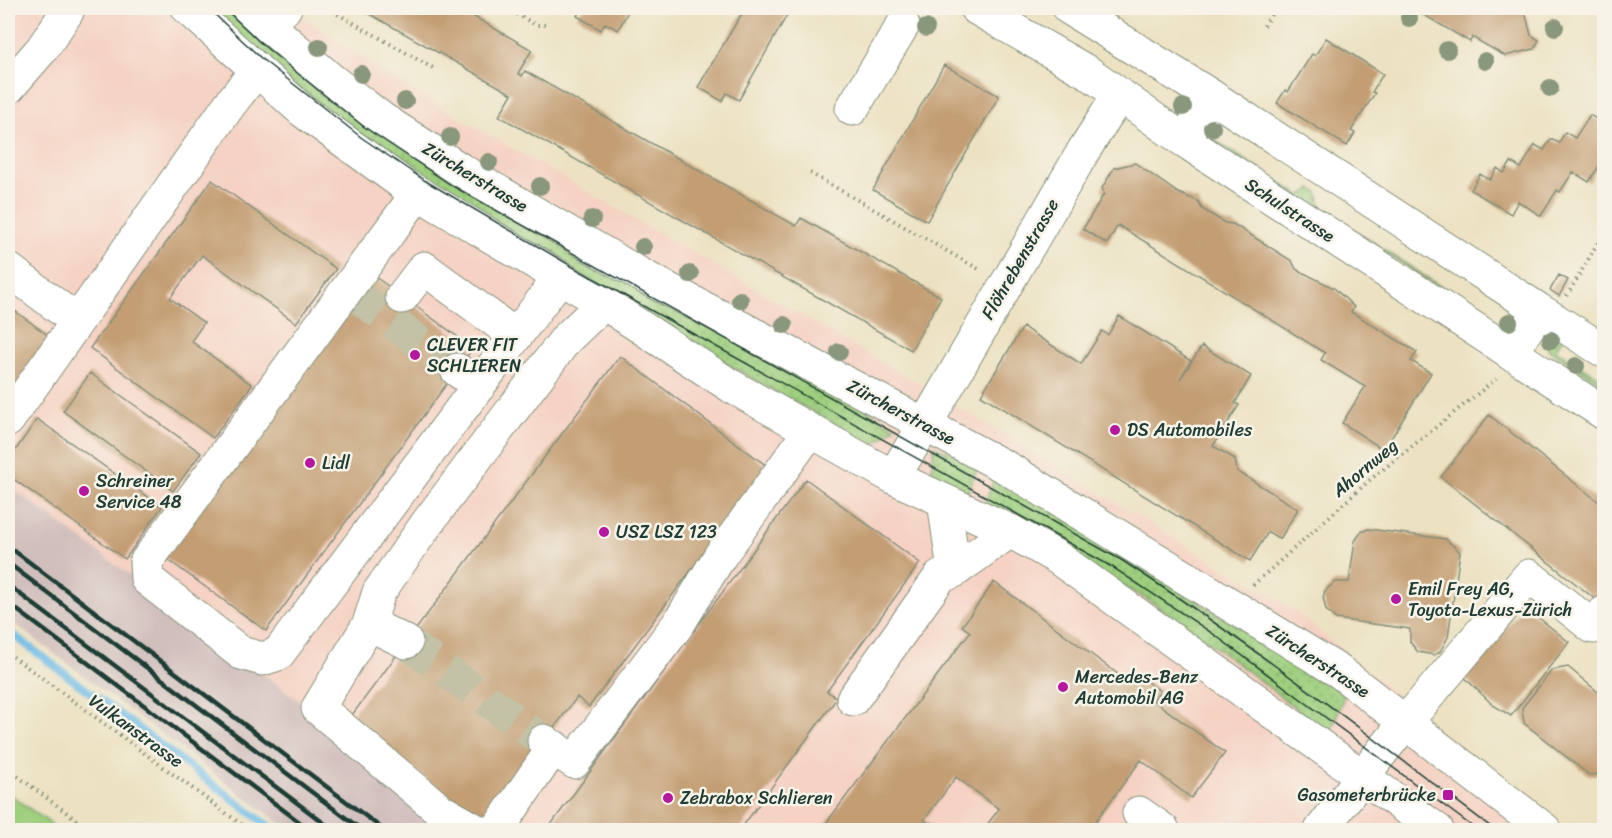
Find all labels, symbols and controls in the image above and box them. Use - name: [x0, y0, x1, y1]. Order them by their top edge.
- street label: Zürcherstrasse: [416, 133, 535, 222]
- street label: Schulstrasse: [1238, 169, 1342, 251]
- street label: Flöhrebenstrasse: [972, 192, 1068, 326]
- place label: CLEVER FIT SCHLIEREN: [427, 329, 522, 382]
- marker: CLEVER FIT SCHLIEREN: [408, 348, 422, 362]
- street label: Zürcherstrasse: [841, 370, 961, 454]
- place label: DS Automobiles: [1127, 414, 1253, 446]
- marker: DS Automobiles: [1108, 423, 1122, 437]
- street label: Ahornweg: [1324, 431, 1405, 506]
- place label: Lidl: [322, 447, 351, 479]
- marker: Lidl: [303, 456, 317, 470]
- place label: Schreiner Service 48: [96, 465, 182, 518]
- marker: Schreiner Service 48: [77, 484, 91, 498]
- place label: USZ LSZ 123: [616, 516, 717, 548]
- marker: USZ LSZ 123: [597, 525, 611, 539]
- place label: Emil Frey AG, Toyota-Lexus-Zürich: [1408, 573, 1572, 626]
- marker: Emil Frey AG, Toyota-Lexus-Zürich: [1389, 592, 1403, 606]
- street label: Zürcherstrasse: [1259, 615, 1377, 707]
- place label: Mercedes-Benz Automobil AG: [1074, 661, 1199, 714]
- marker: Mercedes-Benz Automobil AG: [1056, 680, 1070, 694]
- street label: Vulkanstrasse: [82, 685, 190, 777]
- place label: Gasometerbrücke: [1298, 779, 1436, 811]
- place label: Zebrabox Schlieren: [680, 782, 833, 814]
- marker: Gasometerbrücke: [1441, 788, 1455, 802]
- marker: Zebrabox Schlieren: [661, 791, 675, 805]

